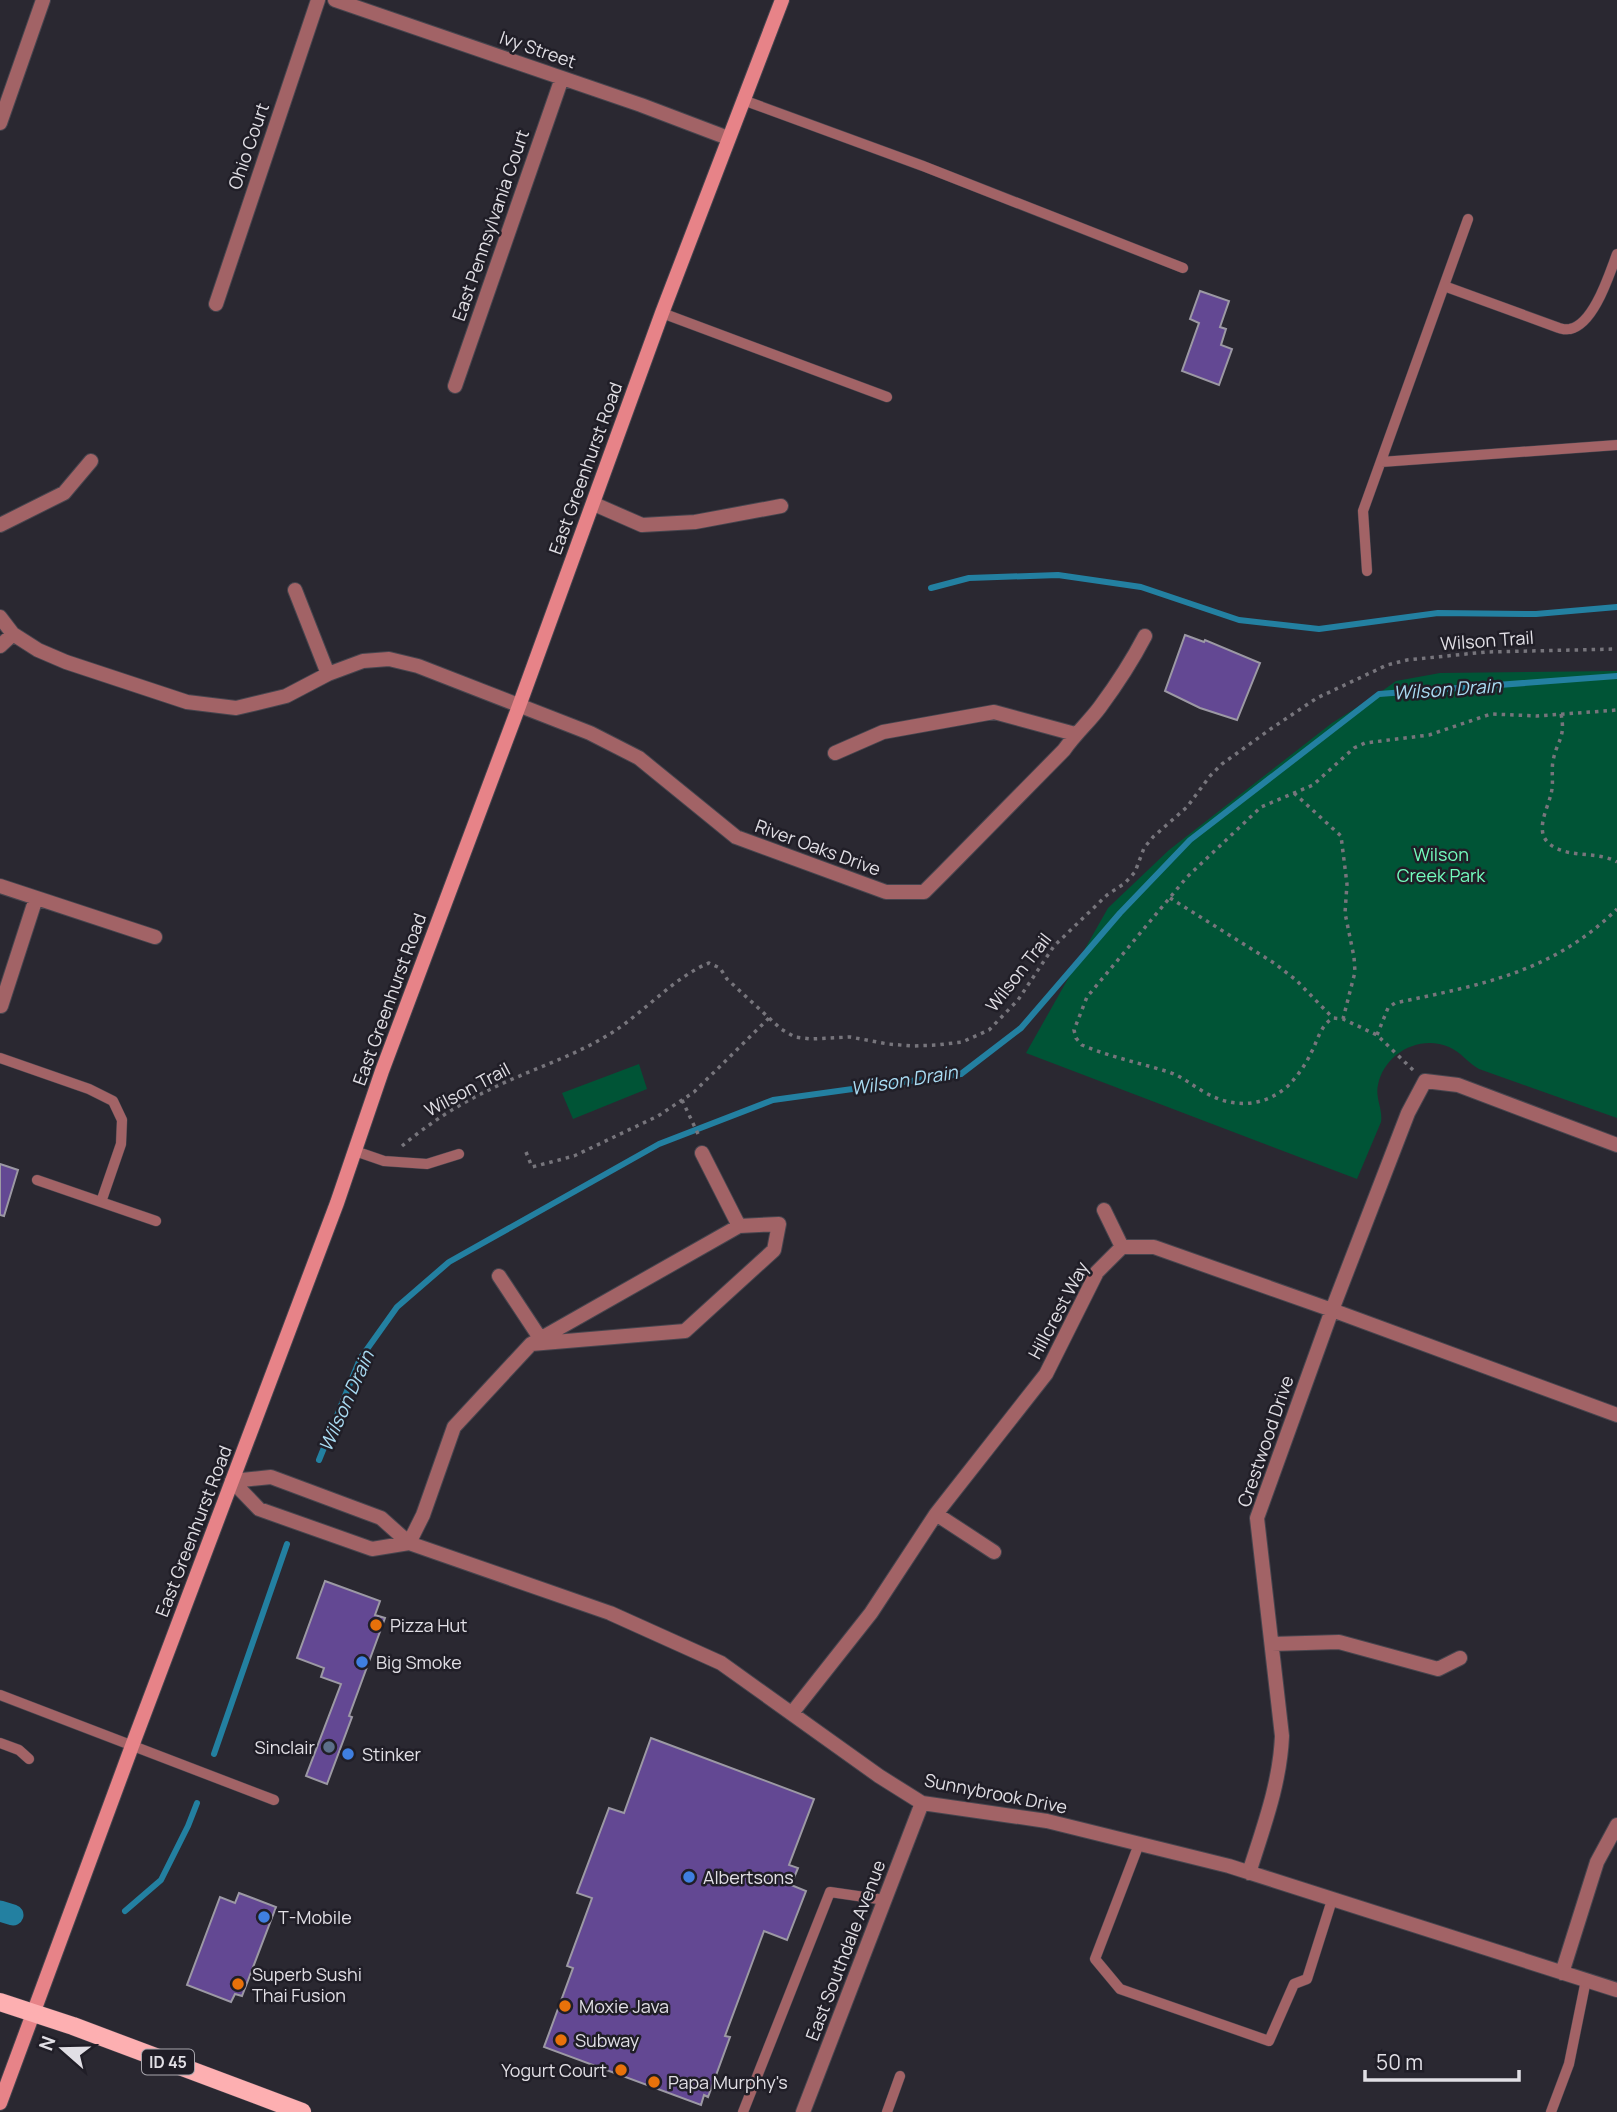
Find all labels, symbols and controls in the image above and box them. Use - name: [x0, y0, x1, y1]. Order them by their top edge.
- street label: Ivy Street: [497, 25, 579, 73]
- street label: Ohio Court: [222, 100, 274, 192]
- street label: East Pennsylvania Court: [446, 126, 534, 324]
- street label: East Greenhurst Road: [543, 379, 627, 557]
- street label: Wilson Trail: [1439, 625, 1535, 655]
- water label: Wilson Drain: [1392, 672, 1503, 706]
- street label: River Oaks Drive: [752, 813, 884, 881]
- park label: Wilson Creek Park: [1397, 842, 1486, 887]
- street label: East Greenhurst Road: [347, 910, 431, 1088]
- street label: Wilson Trail: [980, 928, 1056, 1016]
- street label: Wilson Trail: [420, 1056, 514, 1122]
- water label: Wilson Drain: [849, 1059, 960, 1101]
- street label: Hillcrest Way: [1022, 1257, 1094, 1363]
- water label: Wilson Drain: [312, 1346, 380, 1456]
- street label: Crestwood Drive: [1231, 1372, 1299, 1510]
- street label: East Greenhurst Road: [149, 1442, 237, 1620]
- place label: Pizza Hut: [390, 1613, 467, 1637]
- marker: Pizza Hut: [368, 1617, 384, 1633]
- place label: Big Smoke: [376, 1650, 462, 1674]
- marker: Big Smoke: [354, 1654, 370, 1670]
- place label: Sinclair: [254, 1735, 315, 1759]
- marker: Sinclair: [321, 1739, 337, 1755]
- place label: Stinker: [362, 1742, 421, 1766]
- marker: Stinker: [340, 1746, 356, 1762]
- street label: Sunnybrook Drive: [922, 1767, 1070, 1819]
- street label: East Southdale Avenue: [799, 1856, 891, 2044]
- place label: Albertsons: [703, 1865, 794, 1889]
- marker: Albertsons: [681, 1869, 697, 1885]
- place label: T-Mobile: [278, 1905, 352, 1929]
- marker: T-Mobile: [256, 1909, 272, 1925]
- place label: Superb Sushi Thai Fusion: [252, 1962, 362, 2007]
- marker: Superb Sushi Thai Fusion: [230, 1976, 246, 1992]
- place label: Moxie Java: [579, 1994, 669, 2018]
- marker: Moxie Java: [557, 1998, 573, 2014]
- north arrow: [28, 2014, 98, 2084]
- place label: Subway: [575, 2028, 640, 2052]
- text: N: [32, 2032, 62, 2054]
- marker: Subway: [553, 2032, 569, 2048]
- scale bar: [1365, 2038, 1519, 2082]
- text: 50 m: [1376, 2048, 1423, 2076]
- road number: ID 45: [142, 2050, 194, 2074]
- place label: Yogurt Court: [501, 2058, 607, 2082]
- marker: Yogurt Court: [613, 2062, 629, 2078]
- place label: Papa Murphy's: [668, 2070, 788, 2094]
- marker: Papa Murphy's: [646, 2074, 662, 2090]

